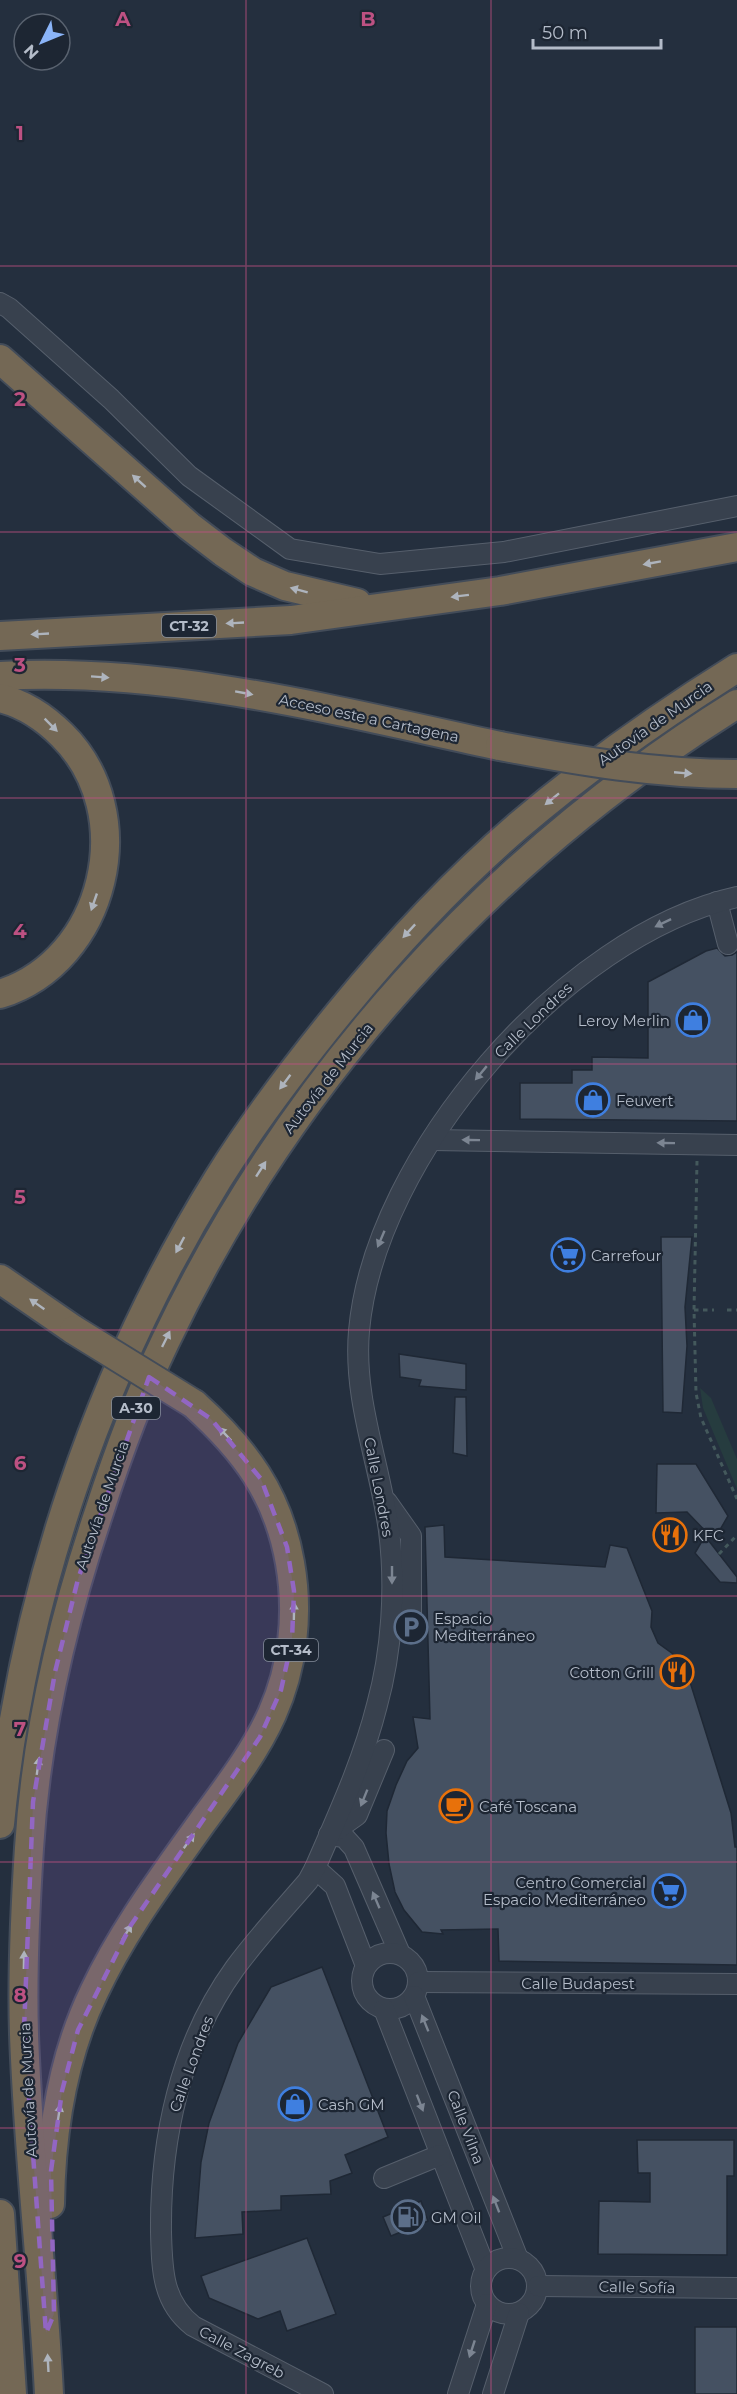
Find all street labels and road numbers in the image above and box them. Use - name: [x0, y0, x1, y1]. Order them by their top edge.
- road number: CT-32: [162, 615, 216, 637]
- street label: Autovía de Murcia: [594, 676, 716, 770]
- street label: Acceso este a Cartagena: [277, 690, 461, 746]
- street label: Calle Londres: [490, 978, 576, 1062]
- street label: Autovía de Murcia: [279, 1019, 377, 1137]
- road number: A-30: [112, 1397, 160, 1419]
- street label: Calle Londres: [360, 1436, 398, 1538]
- street label: Autovía de Murcia: [71, 1438, 133, 1572]
- road number: CT-34: [264, 1639, 318, 1661]
- street label: Calle Budapest: [521, 1974, 635, 1993]
- street label: Calle Londres: [165, 2013, 217, 2115]
- street label: Autovía de Murcia: [15, 2022, 41, 2158]
- street label: Calle Vilna: [443, 2087, 489, 2167]
- street label: Calle Sofía: [598, 2277, 676, 2297]
- street label: Calle Zagreb: [196, 2321, 288, 2383]

